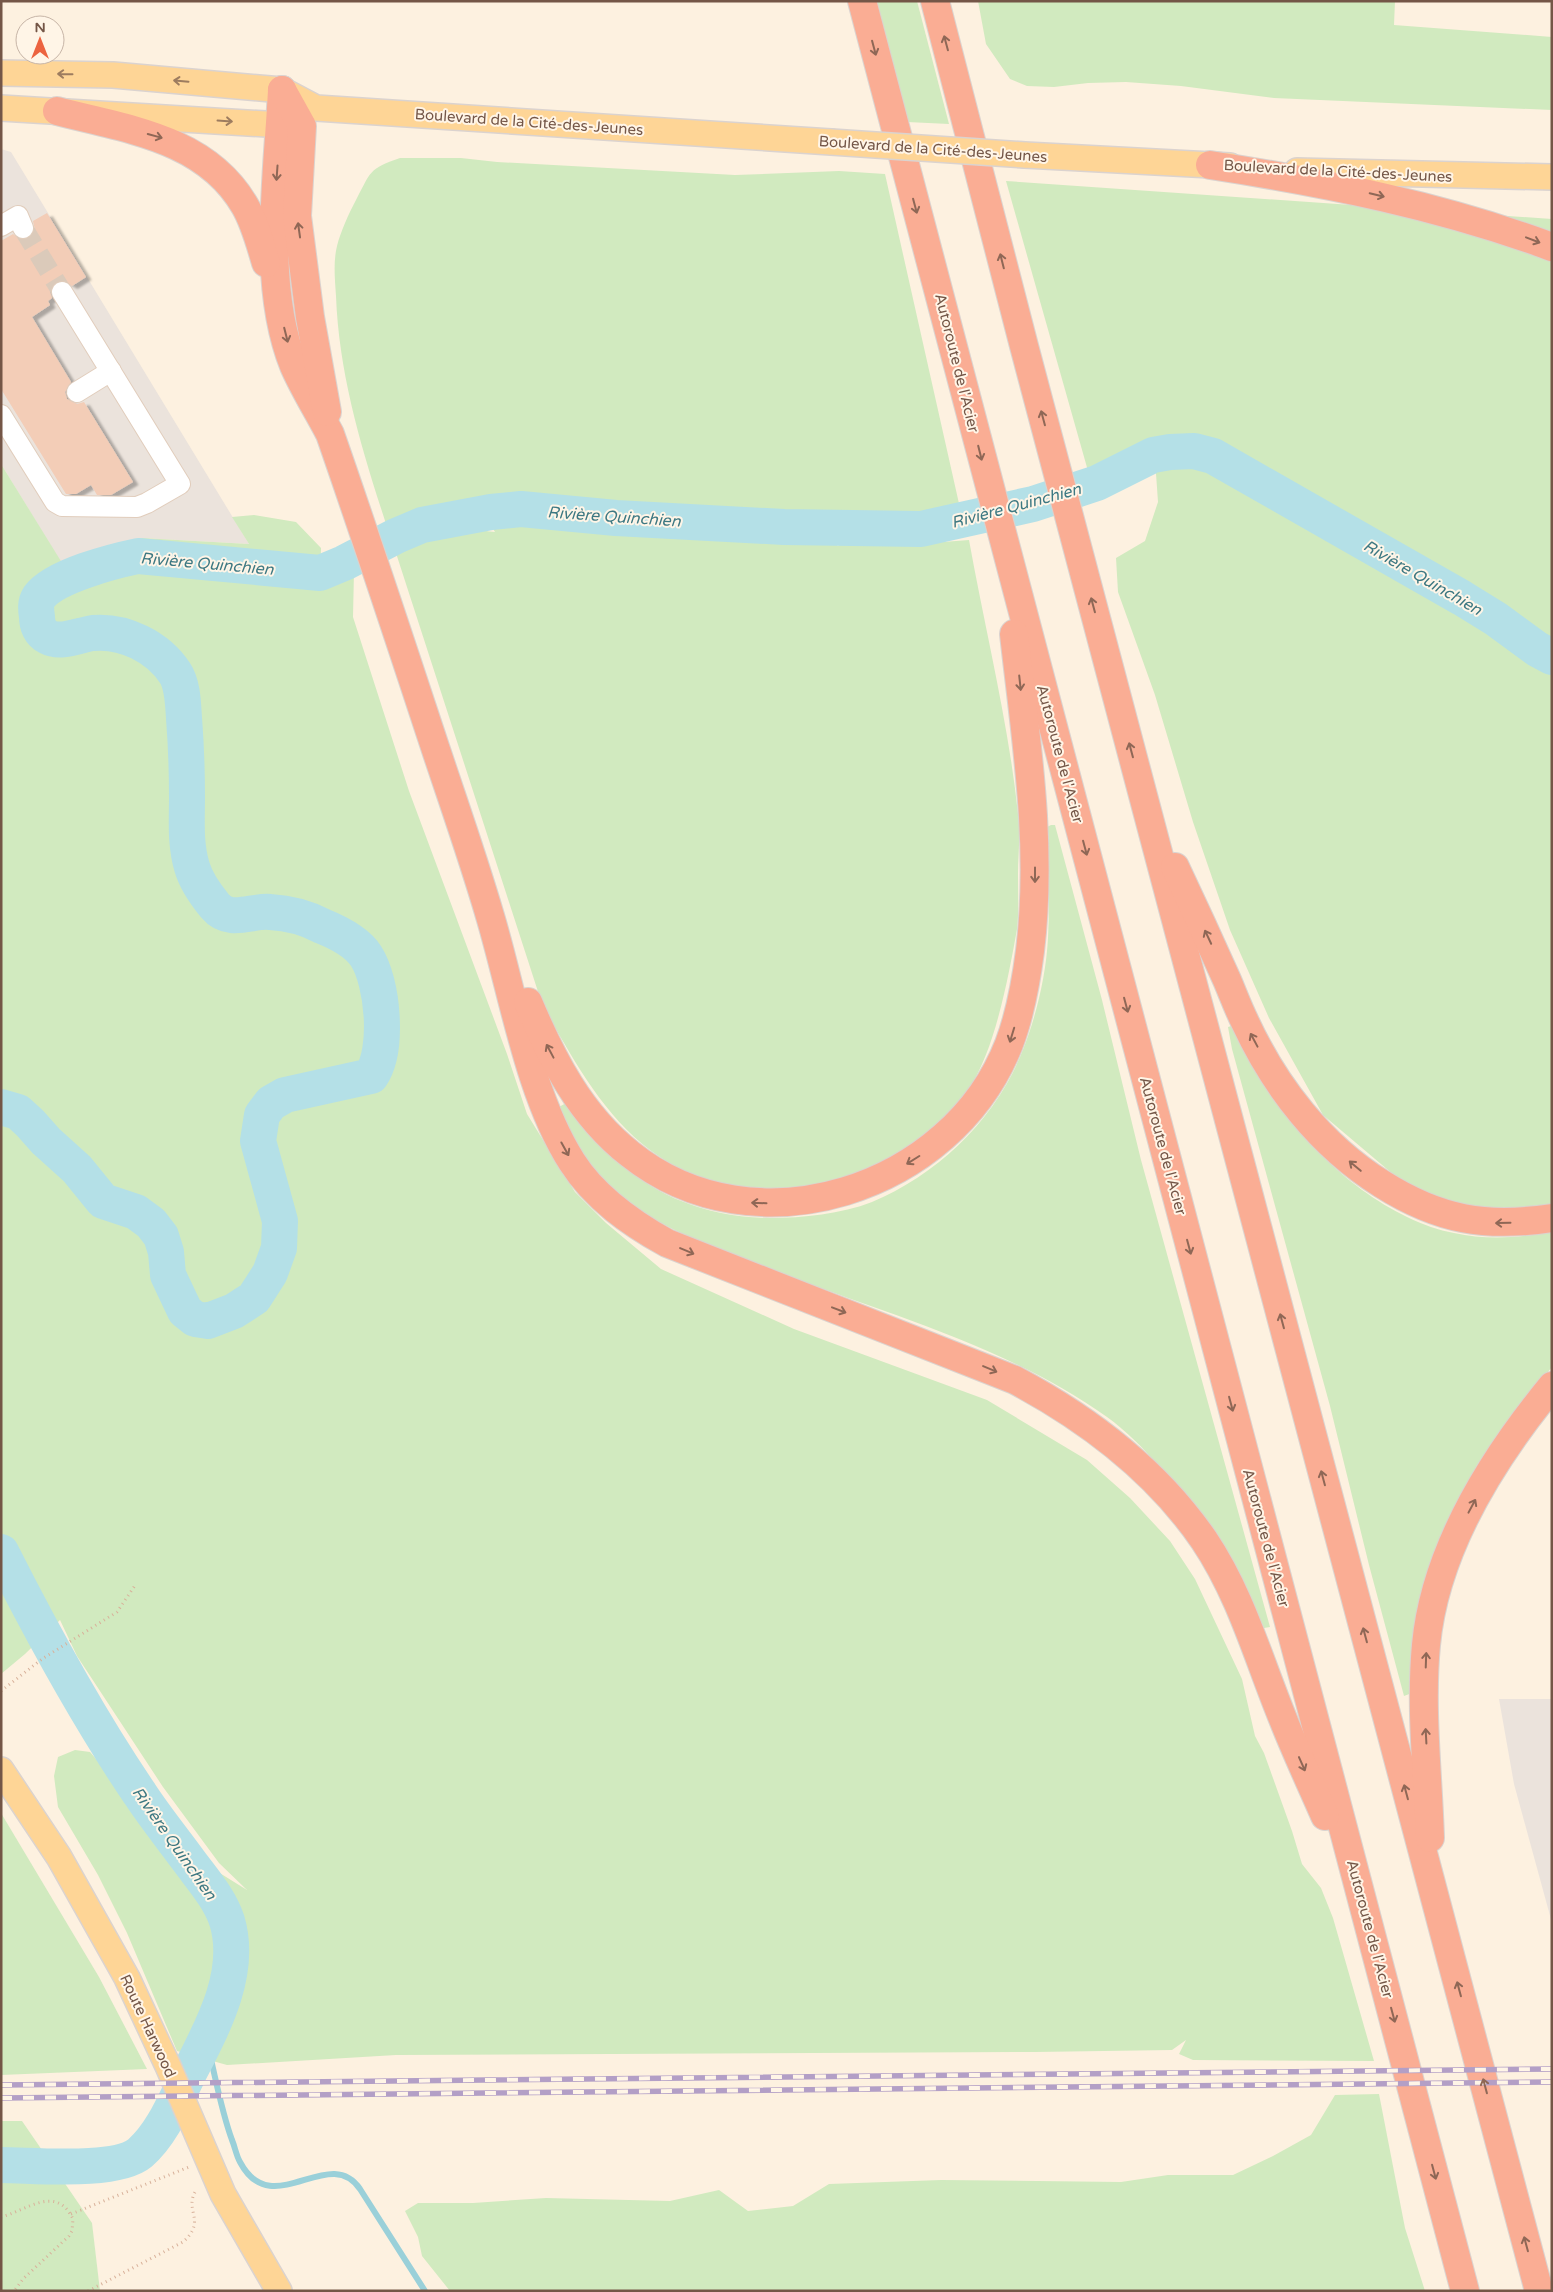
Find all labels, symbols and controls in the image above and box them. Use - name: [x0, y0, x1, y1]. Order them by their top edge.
- north arrow: [15, 15, 65, 65]
- text: N: [34, 19, 46, 36]
- one-way arrow: [941, 36, 950, 52]
- one-way arrow: [870, 40, 879, 56]
- one-way arrow: [57, 69, 73, 79]
- one-way arrow: [174, 76, 190, 86]
- street label: Boulevard de la Cité-des-Jeunes: [414, 105, 644, 139]
- one-way arrow: [216, 116, 232, 125]
- one-way arrow: [147, 132, 163, 142]
- street label: Boulevard de la Cité-des-Jeunes: [818, 132, 1048, 166]
- street label: Boulevard de la Cité-des-Jeunes: [1223, 156, 1453, 186]
- one-way arrow: [272, 165, 281, 181]
- one-way arrow: [1368, 191, 1384, 200]
- one-way arrow: [911, 197, 921, 213]
- one-way arrow: [294, 223, 304, 239]
- one-way arrow: [1524, 236, 1540, 245]
- one-way arrow: [997, 253, 1006, 269]
- street label: Autoroute de l'Acier: [931, 292, 983, 435]
- one-way arrow: [281, 326, 291, 342]
- one-way arrow: [1038, 410, 1047, 426]
- one-way arrow: [976, 445, 985, 461]
- water label: Rivière Quinchien: [949, 479, 1084, 533]
- water label: Rivière Quinchien: [547, 502, 682, 532]
- water label: Rivière Quinchien: [1360, 536, 1486, 620]
- water label: Rivière Quinchien: [140, 548, 275, 580]
- one-way arrow: [1087, 597, 1097, 613]
- one-way arrow: [1015, 674, 1025, 690]
- street label: Autoroute de l'Acier: [1033, 683, 1087, 825]
- one-way arrow: [1126, 743, 1135, 759]
- one-way arrow: [1080, 840, 1090, 856]
- one-way arrow: [1030, 866, 1040, 883]
- one-way arrow: [1202, 930, 1212, 945]
- one-way arrow: [1122, 997, 1131, 1013]
- one-way arrow: [1006, 1027, 1016, 1043]
- one-way arrow: [1249, 1032, 1259, 1047]
- one-way arrow: [545, 1044, 555, 1059]
- street label: Autoroute de l'Acier: [1136, 1075, 1190, 1217]
- one-way arrow: [560, 1142, 570, 1156]
- one-way arrow: [906, 1155, 920, 1165]
- one-way arrow: [1348, 1160, 1361, 1171]
- one-way arrow: [751, 1198, 767, 1208]
- one-way arrow: [1496, 1218, 1512, 1228]
- one-way arrow: [1185, 1239, 1195, 1255]
- one-way arrow: [679, 1247, 694, 1256]
- one-way arrow: [831, 1306, 846, 1315]
- one-way arrow: [1277, 1313, 1286, 1329]
- one-way arrow: [982, 1365, 997, 1375]
- one-way arrow: [1227, 1396, 1236, 1412]
- street label: Autoroute de l'Acier: [1239, 1467, 1293, 1609]
- one-way arrow: [1318, 1470, 1328, 1486]
- one-way arrow: [1468, 1499, 1478, 1513]
- one-way arrow: [1360, 1627, 1369, 1643]
- one-way arrow: [1421, 1652, 1430, 1668]
- one-way arrow: [1421, 1728, 1430, 1744]
- one-way arrow: [1298, 1756, 1308, 1771]
- water label: Rivière Quinchien: [128, 1783, 221, 1905]
- one-way arrow: [1401, 1784, 1411, 1800]
- street label: Autoroute de l'Acier: [1343, 1858, 1397, 2000]
- street label: Route Harwood: [116, 1971, 180, 2081]
- one-way arrow: [1454, 1981, 1463, 1997]
- one-way arrow: [1389, 2006, 1398, 2022]
- one-way arrow: [1479, 2079, 1489, 2095]
- one-way arrow: [1430, 2163, 1439, 2179]
- one-way arrow: [1521, 2236, 1530, 2252]

